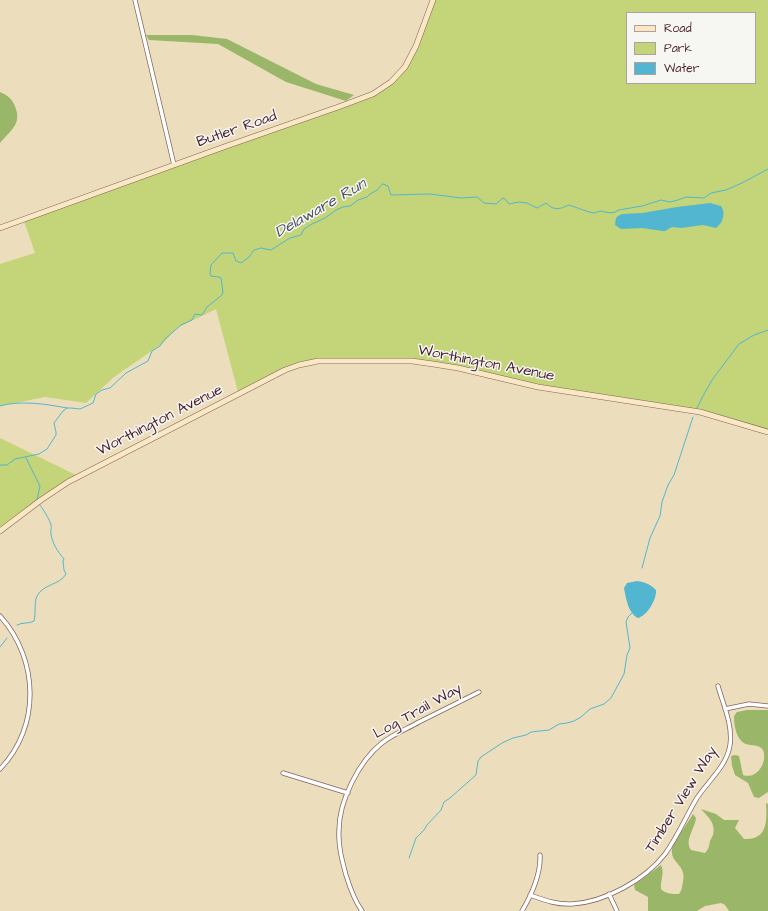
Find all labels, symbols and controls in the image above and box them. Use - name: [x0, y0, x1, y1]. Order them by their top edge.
- legend: [626, 12, 756, 84]
- text: Road: [664, 20, 692, 37]
- text: Park: [664, 40, 692, 57]
- text: Water: [664, 60, 699, 77]
- street label: Butler Road: [195, 108, 279, 152]
- water label: Delaware Run: [272, 175, 370, 243]
- street label: Worthington Avenue: [416, 342, 556, 386]
- street label: Worthington Avenue: [94, 382, 226, 460]
- street label: Log Trail Way: [371, 680, 465, 744]
- street label: Timber View Way: [642, 743, 722, 857]

